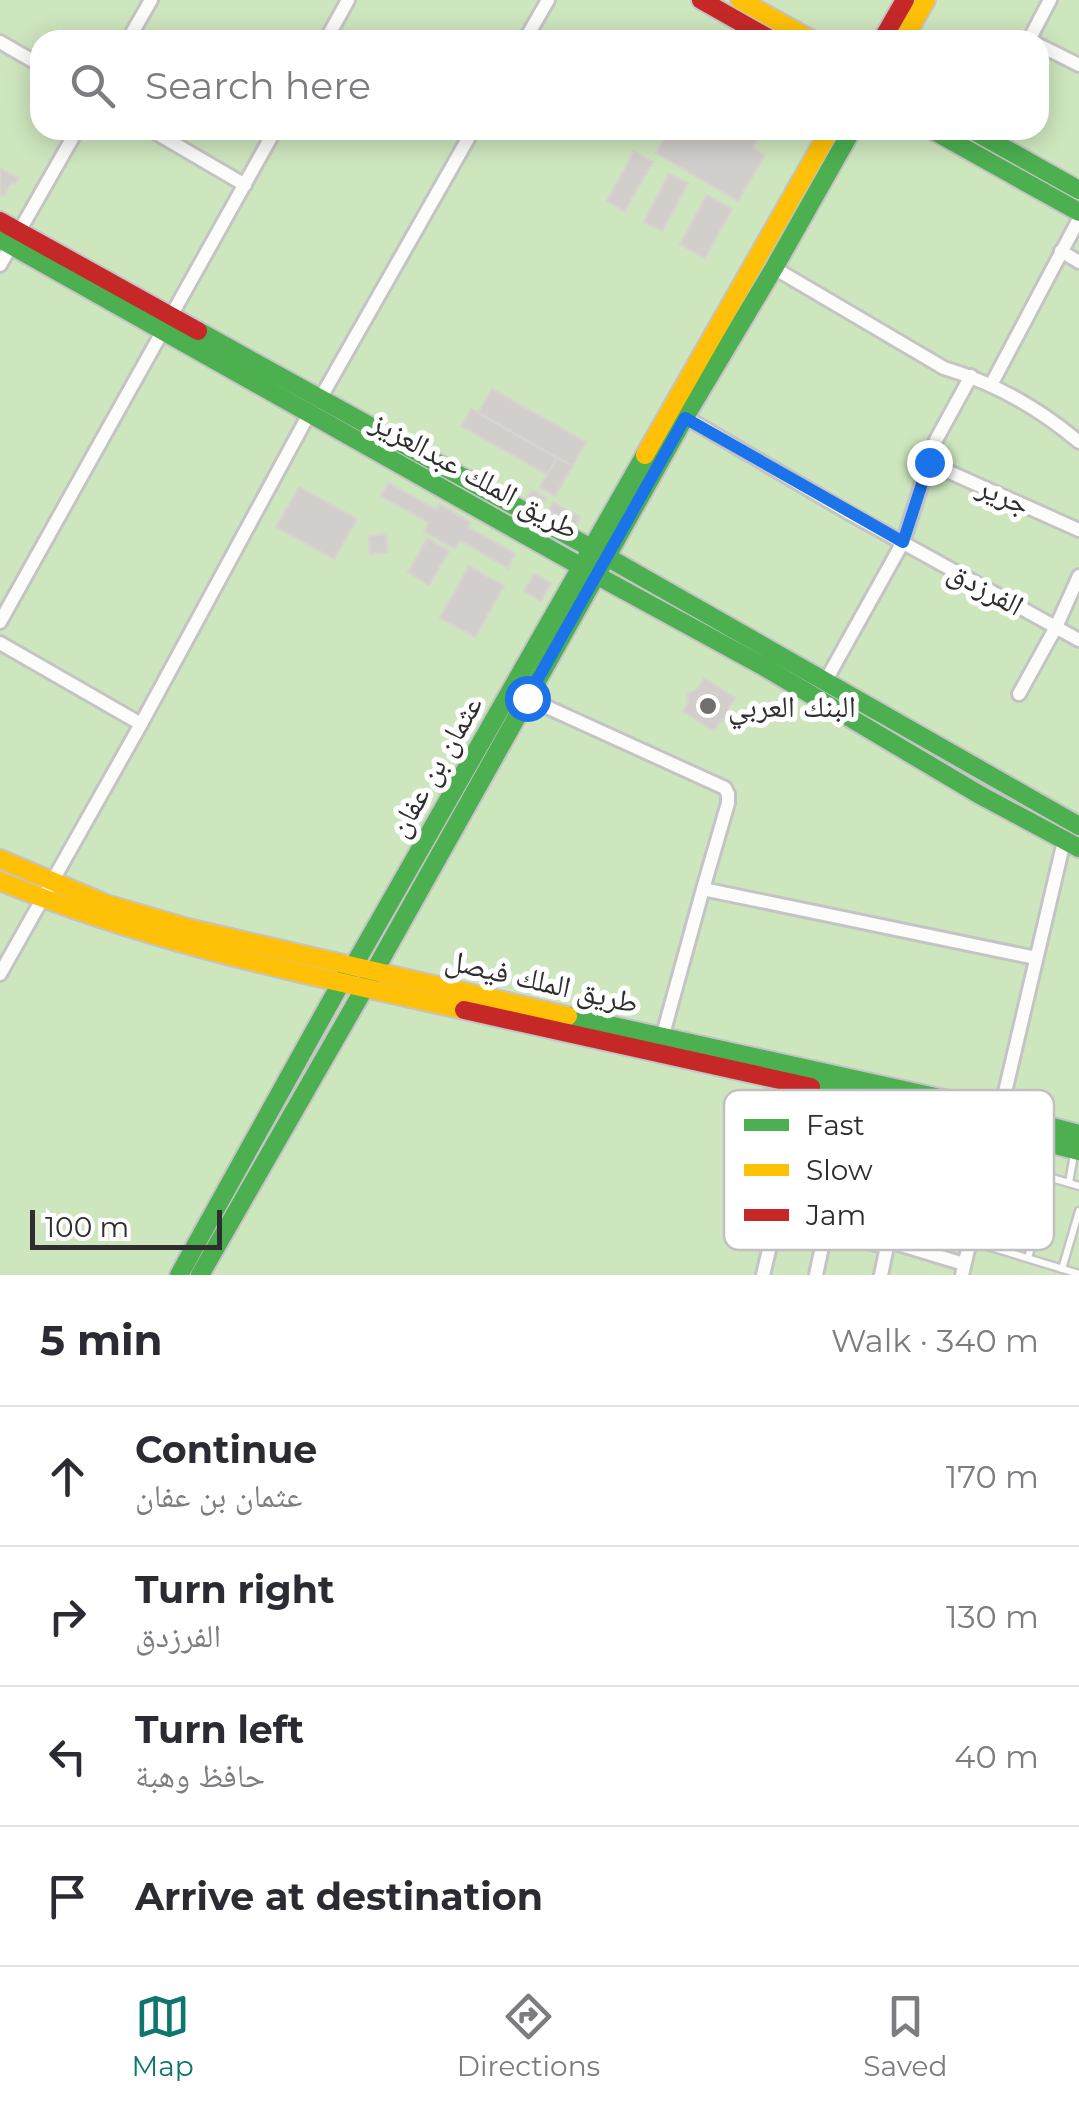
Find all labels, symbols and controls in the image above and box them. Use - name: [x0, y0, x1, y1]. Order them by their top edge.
- search box: [30, 30, 1049, 140]
- icon: search: [65, 58, 120, 113]
- text: Search here: [145, 62, 371, 109]
- street label: طريق الملك عبدالعزيز: [364, 402, 585, 547]
- route end: [907, 440, 953, 486]
- street label: جرير: [971, 467, 1036, 523]
- street label: الفرزدق: [942, 552, 1030, 624]
- route start: [505, 676, 551, 722]
- place label: البنك العربي: [728, 688, 856, 730]
- street label: عثمان بن عفان: [380, 689, 490, 843]
- marker: البنك العربي: [697, 695, 719, 717]
- street label: طريق الملك فيصل: [442, 941, 642, 1021]
- legend: [724, 1090, 1054, 1250]
- text: Fast: [806, 1108, 865, 1142]
- text: Slow: [806, 1153, 873, 1187]
- text: Jam: [805, 1198, 866, 1232]
- scale bar: [30, 1205, 222, 1250]
- text: 100 m: [45, 1210, 129, 1244]
- text: 5 min: [40, 1314, 163, 1366]
- text: Walk · 340 m: [831, 1321, 1039, 1360]
- text: Continue: [135, 1426, 317, 1473]
- icon: ahead: [40, 1449, 95, 1504]
- text: 170 m: [946, 1457, 1039, 1496]
- text: عثمان بن عفان: [135, 1476, 302, 1515]
- text: Turn right: [135, 1566, 334, 1613]
- icon: right: [40, 1589, 95, 1644]
- text: 130 m: [946, 1597, 1039, 1636]
- text: الفرزدق: [135, 1616, 221, 1655]
- text: Turn left: [135, 1706, 304, 1753]
- icon: left: [40, 1729, 95, 1784]
- text: 40 m: [954, 1737, 1039, 1776]
- text: حافظ وهبة: [135, 1756, 265, 1795]
- icon: arrive: [40, 1869, 95, 1924]
- text: Arrive at destination: [135, 1873, 543, 1920]
- tab: Map: [132, 1989, 194, 2083]
- tab: Directions: [457, 1989, 600, 2083]
- tab: Saved: [863, 1989, 947, 2083]

